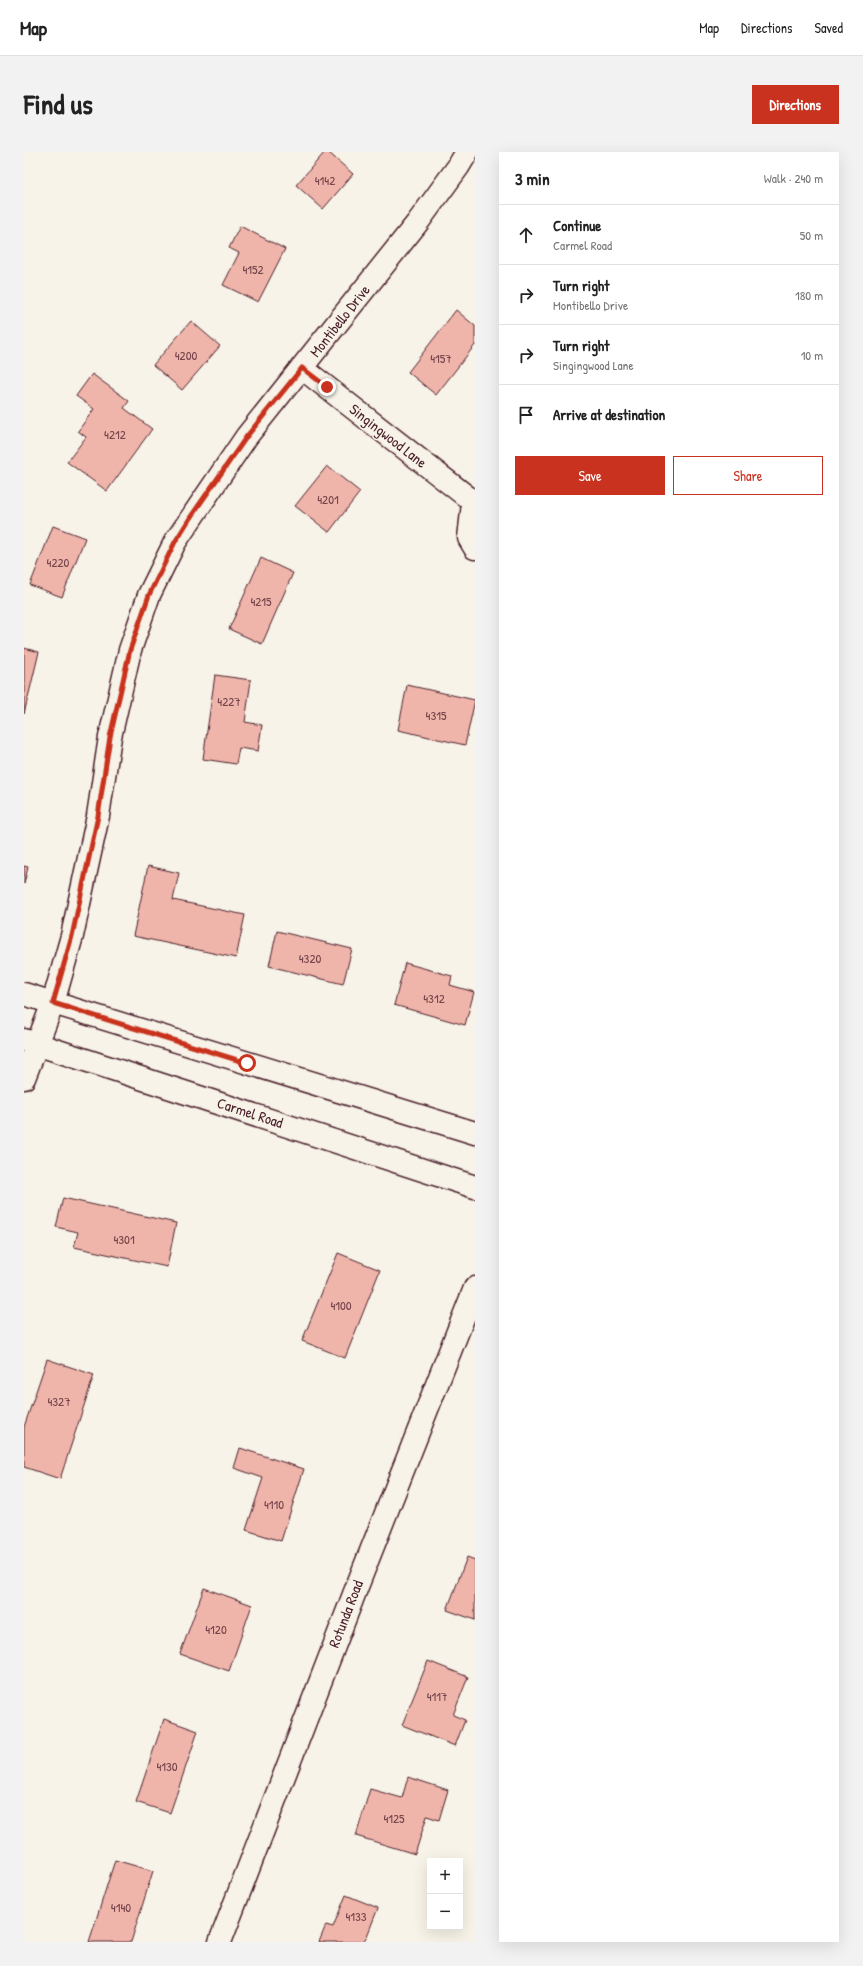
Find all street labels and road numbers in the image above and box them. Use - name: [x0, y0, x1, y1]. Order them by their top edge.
- street label: Montibello Drive: [305, 280, 375, 361]
- street label: Singingwood Lane: [345, 399, 431, 473]
- street label: Carmel Road: [215, 1092, 286, 1133]
- street label: Rotunda Road: [323, 1577, 368, 1651]

